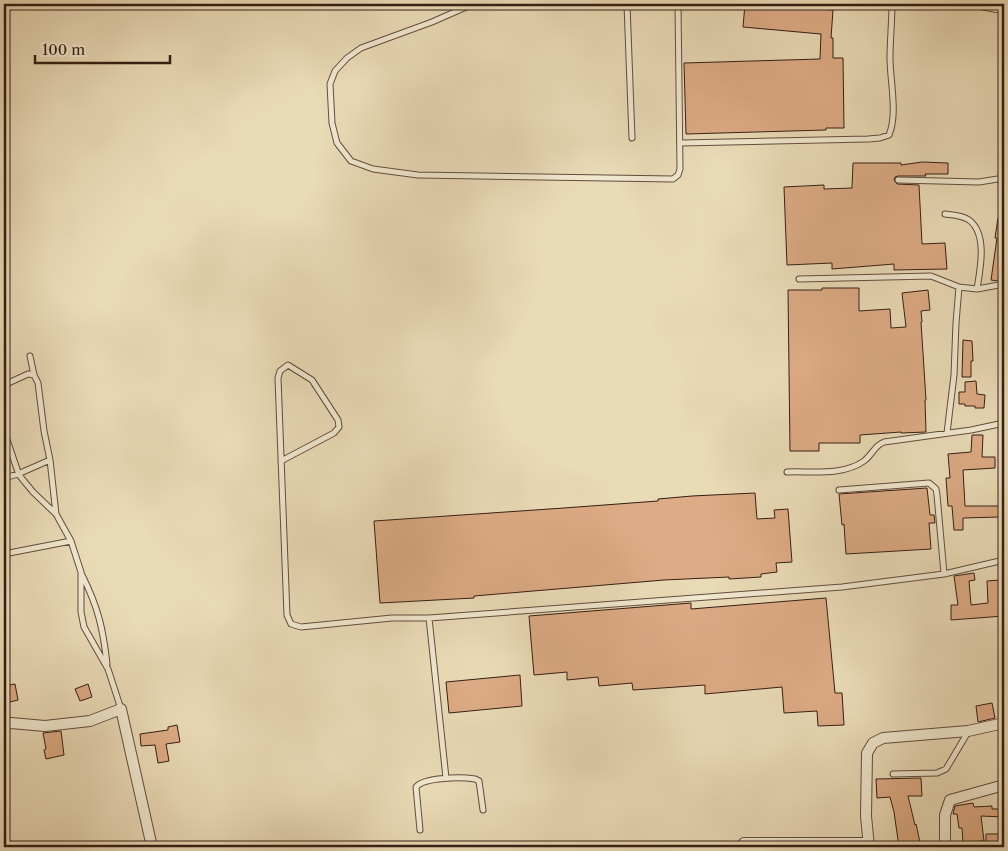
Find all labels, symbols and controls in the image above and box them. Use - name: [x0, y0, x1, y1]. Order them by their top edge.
- scale bar: [35, 32, 170, 64]
- text: 100 m: [42, 40, 85, 59]

